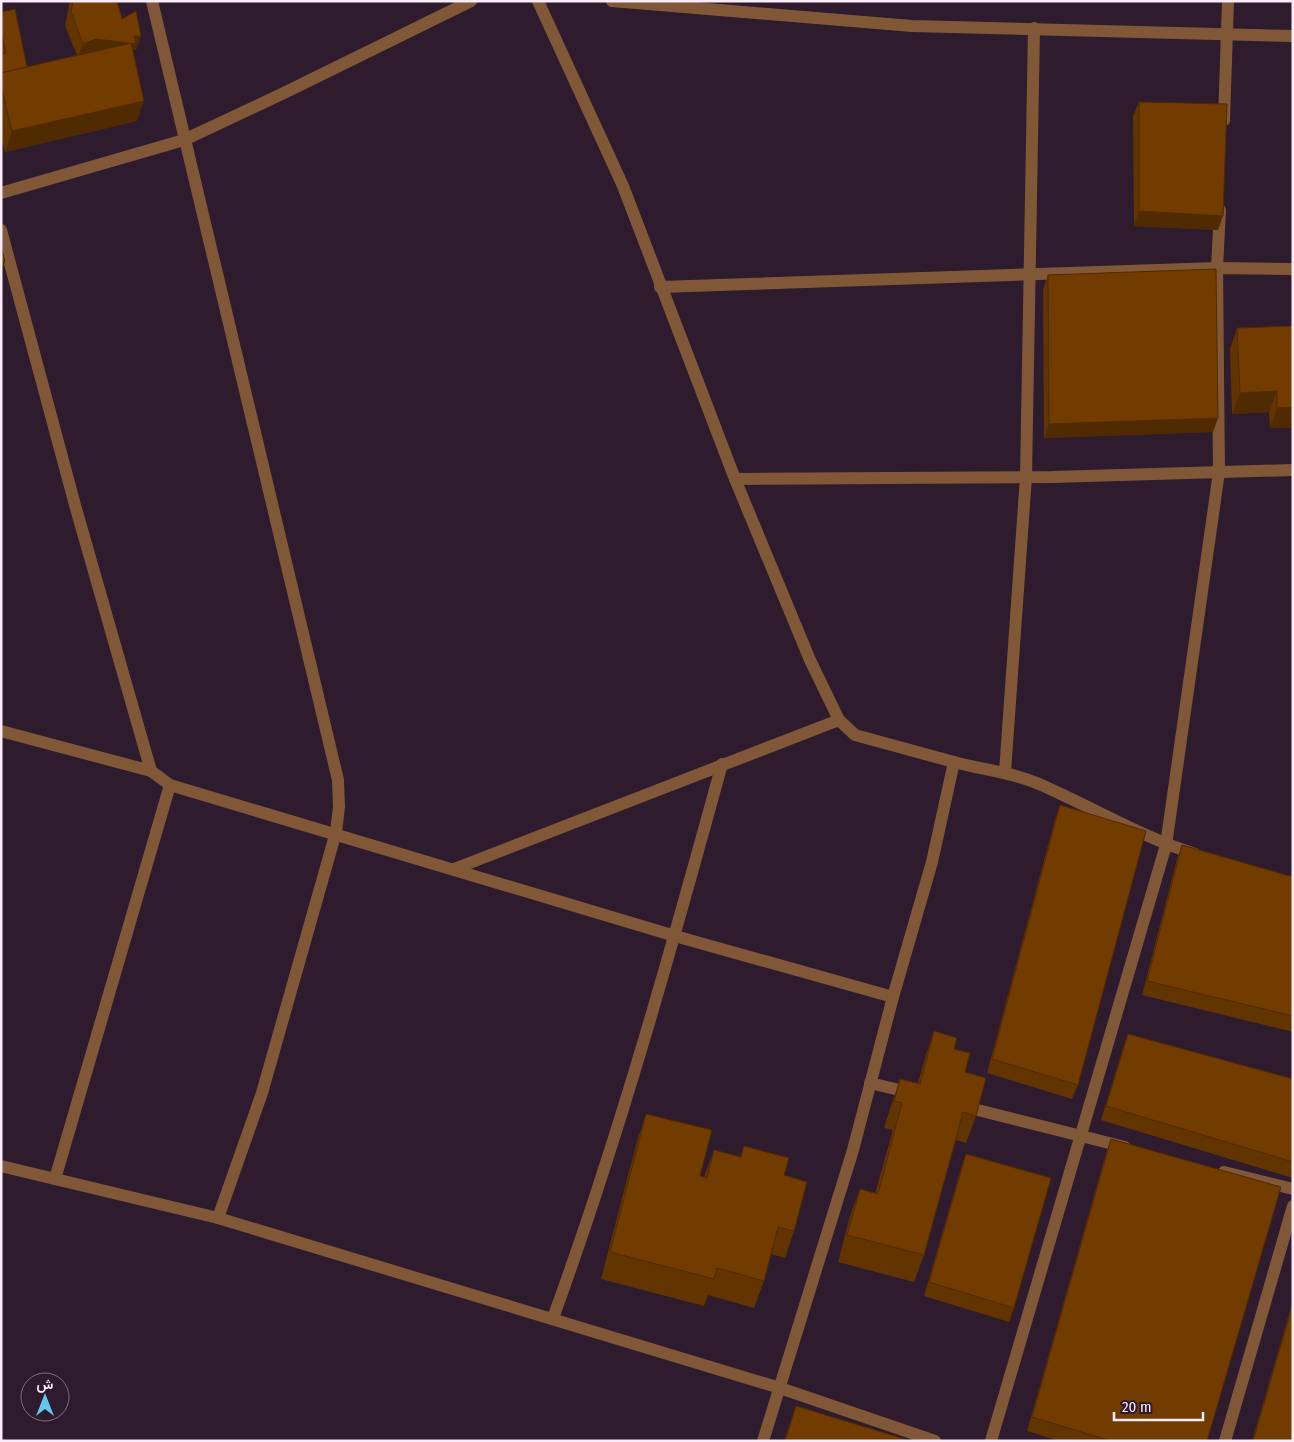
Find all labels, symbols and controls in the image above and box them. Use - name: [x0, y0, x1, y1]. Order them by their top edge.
- north arrow: [20, 1372, 70, 1422]
- text: ش: [37, 1376, 54, 1393]
- scale bar: [1114, 1390, 1203, 1422]
- text: 20 m: [1122, 1398, 1152, 1416]

